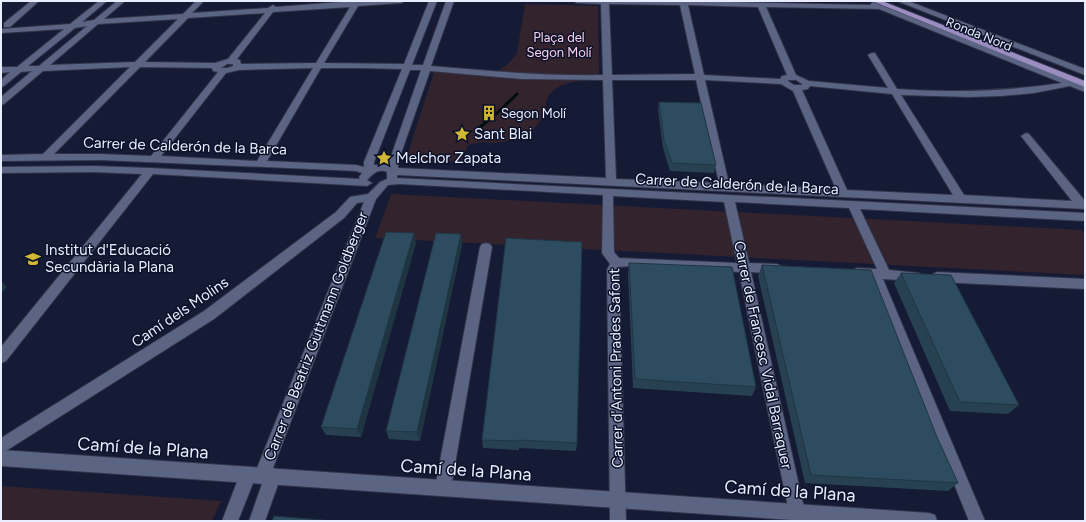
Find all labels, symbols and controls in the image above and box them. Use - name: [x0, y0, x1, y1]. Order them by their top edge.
- street label: Ronda Nord: [944, 14, 1014, 54]
- park label: Plaça del Segon Molí: [526, 30, 593, 60]
- building icon: Segon Molí: [480, 104, 498, 122]
- place label: Segon Molí: [501, 106, 567, 121]
- place icon: Sant Blai: [453, 125, 471, 143]
- place label: Sant Blai: [474, 125, 532, 143]
- street label: Carrer de Calderón de la Barca: [83, 133, 287, 159]
- place icon: Melchor Zapata: [375, 149, 393, 167]
- place label: Melchor Zapata: [396, 149, 501, 167]
- street label: Carrer de Calderón de la Barca: [635, 170, 839, 198]
- street label: Carrer de Beatriz Guttmann Goldberger: [260, 209, 372, 463]
- street label: Carrer de Francesc Vidal Barraquer: [730, 239, 796, 471]
- place label: Institut d'Educació Secundària la Plana: [45, 241, 174, 276]
- school or university icon: Institut d'Educació Secundària la Plana: [24, 250, 42, 268]
- street label: Carrer d'Antoni Prades Safont: [605, 268, 627, 468]
- street label: Camí dels Molins: [128, 273, 232, 351]
- street label: Camí de la Plana: [77, 432, 209, 464]
- street label: Camí de la Plana: [400, 454, 532, 486]
- street label: Camí de la Plana: [724, 475, 856, 507]

